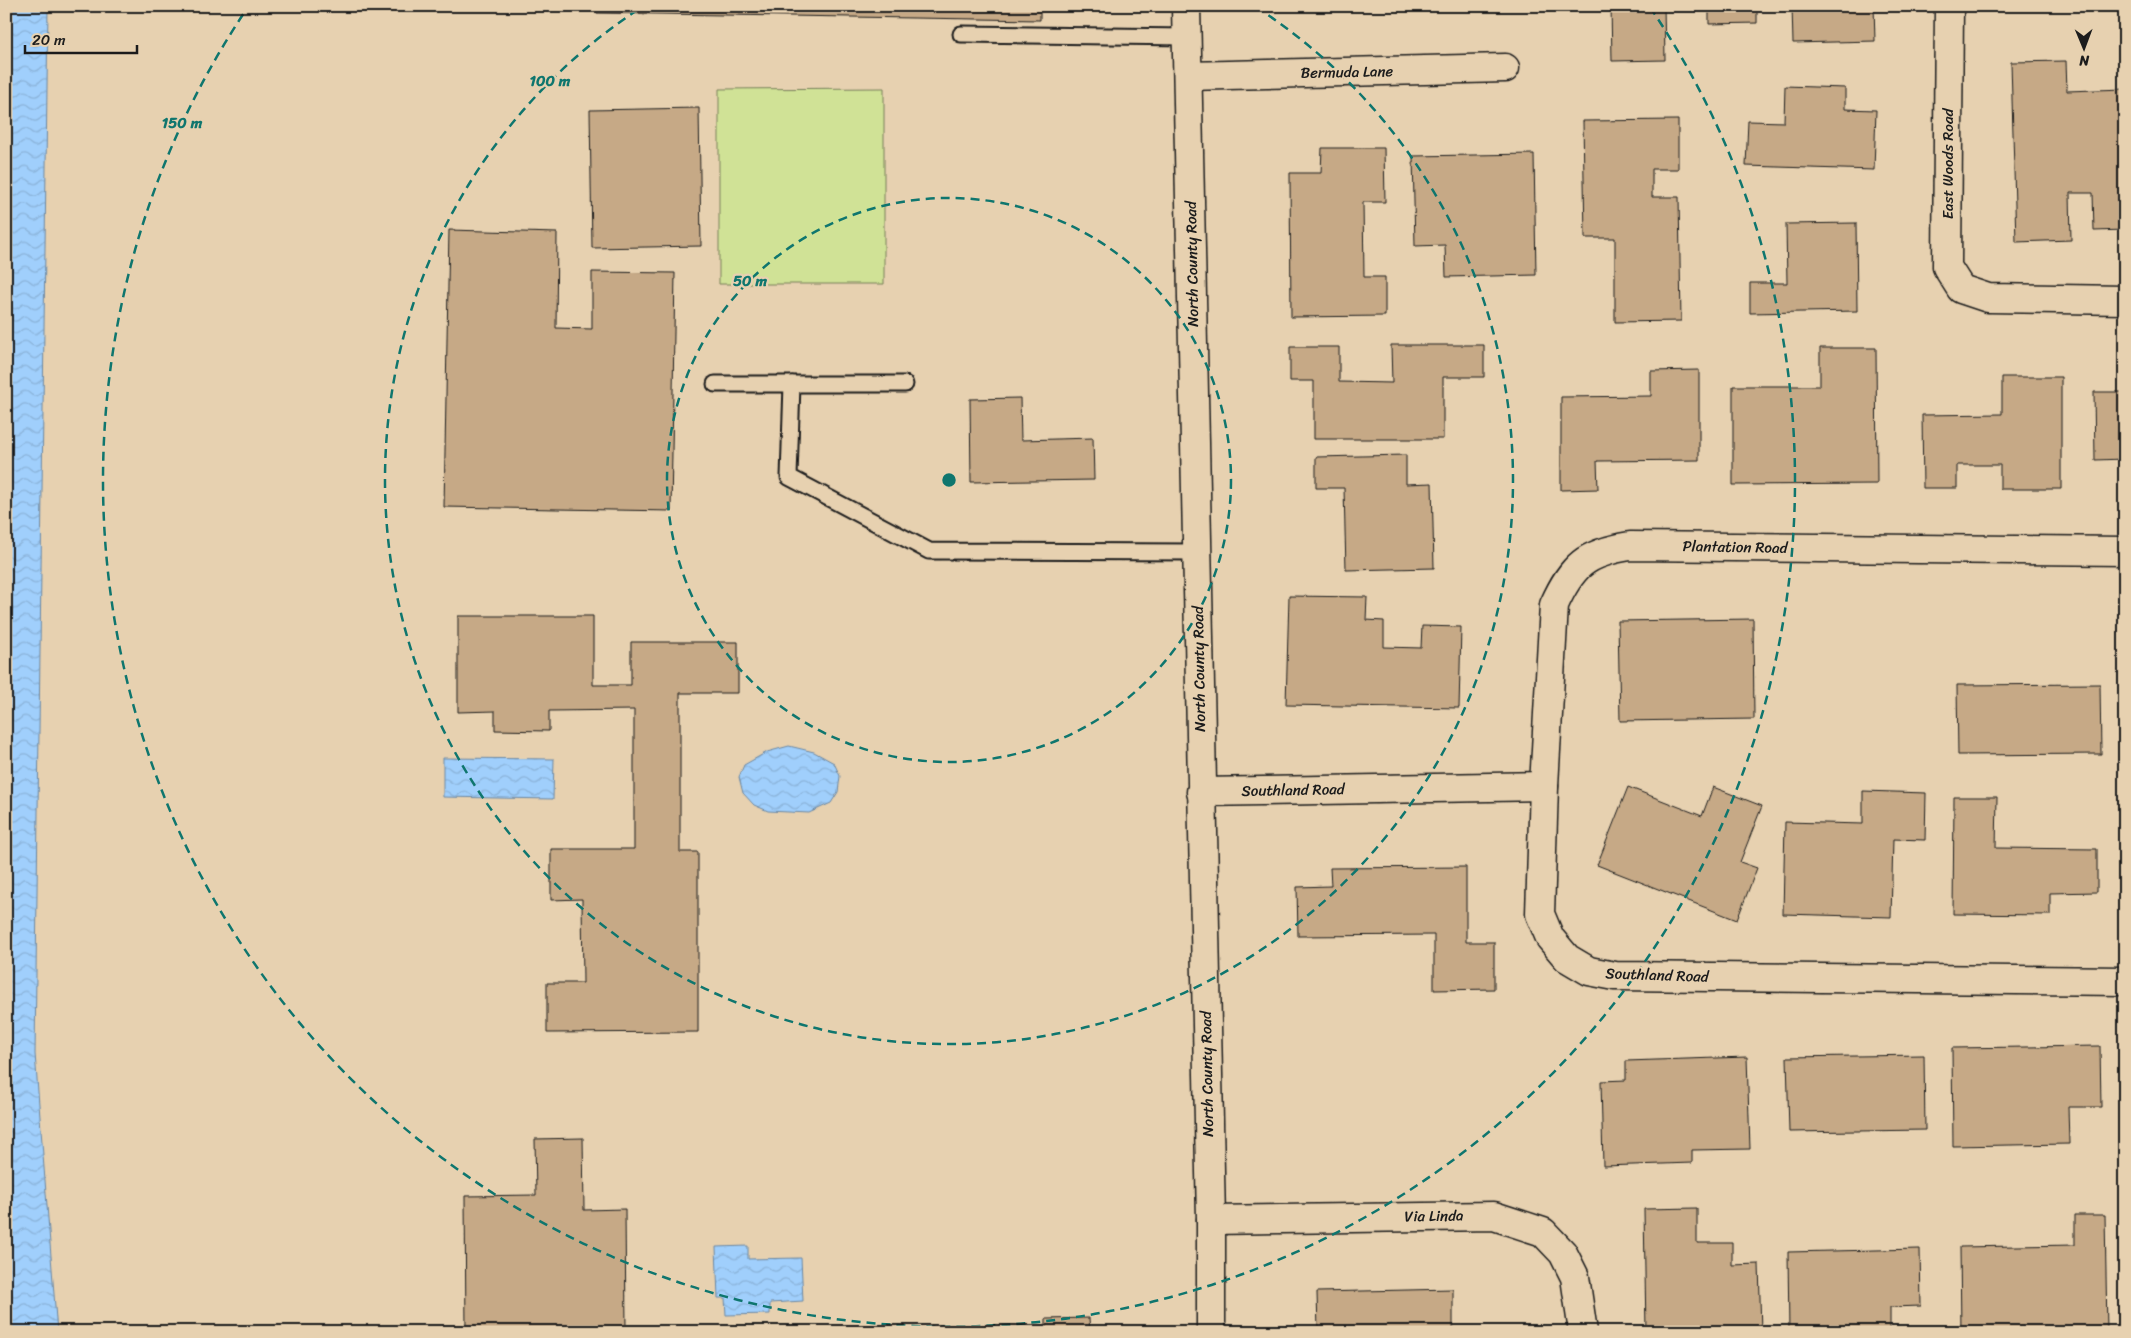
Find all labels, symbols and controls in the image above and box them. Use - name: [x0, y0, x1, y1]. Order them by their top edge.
- scale bar: [25, 22, 138, 54]
- north arrow: [2058, 22, 2108, 72]
- text: 20 m: [32, 27, 66, 53]
- text: N: [2079, 48, 2090, 73]
- street label: Bermuda Lane: [1301, 58, 1394, 86]
- text: 100 m: [530, 68, 571, 94]
- street label: East Woods Road: [1935, 108, 1961, 219]
- text: 150 m: [162, 110, 203, 136]
- street label: North County Road: [1178, 200, 1206, 327]
- text: 50 m: [733, 268, 768, 294]
- centre of rings: [940, 471, 958, 489]
- street label: Plantation Road: [1682, 533, 1789, 561]
- street label: North County Road: [1185, 605, 1213, 732]
- street label: Southland Road: [1241, 776, 1346, 804]
- street label: Southland Road: [1605, 960, 1710, 990]
- street label: North County Road: [1193, 1010, 1221, 1137]
- street label: Via Linda: [1404, 1202, 1464, 1230]

